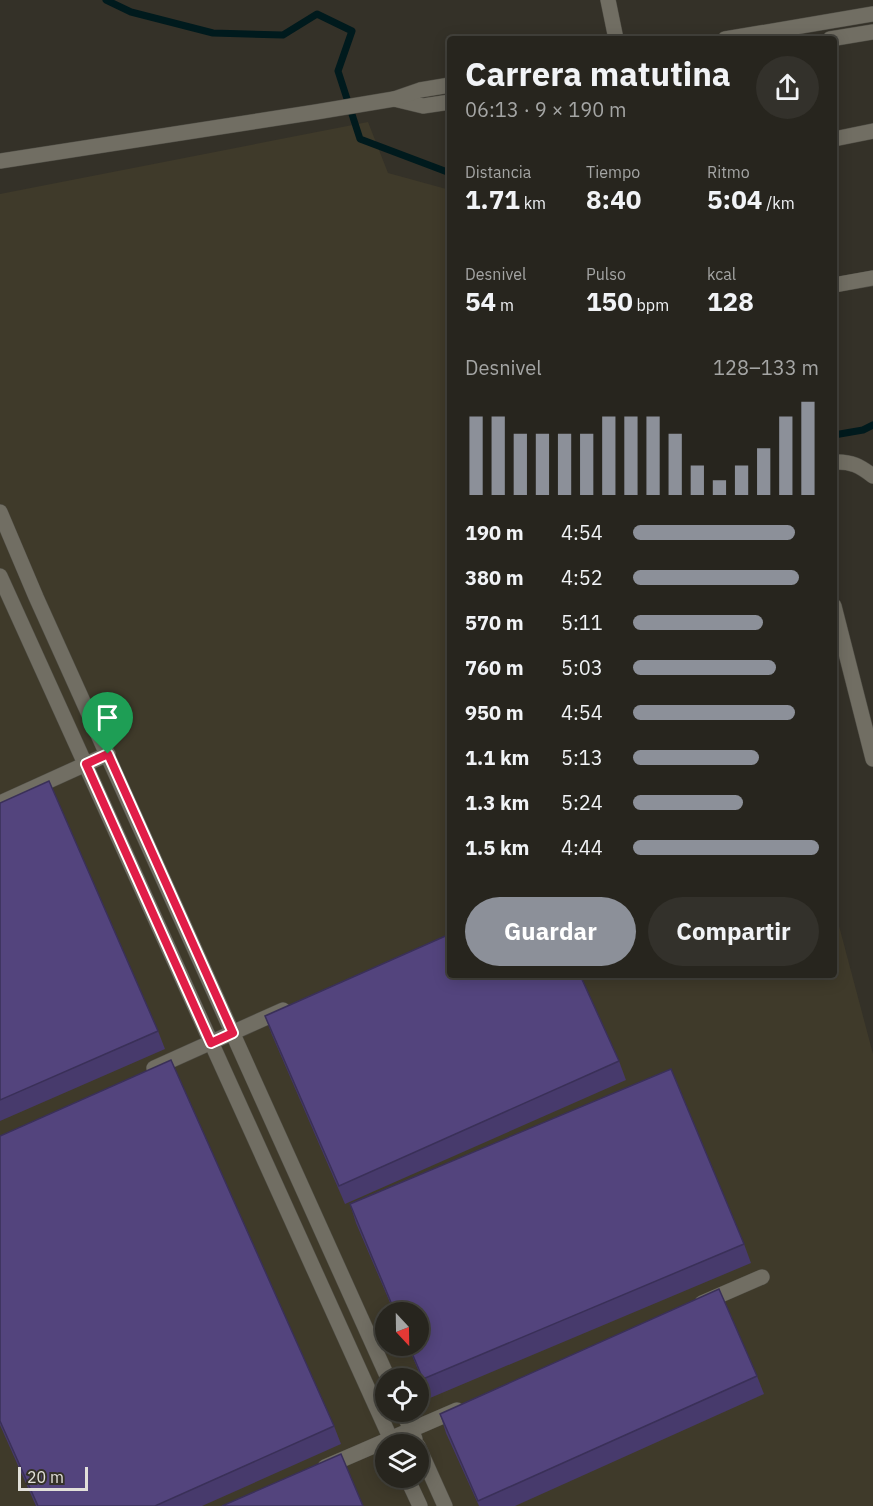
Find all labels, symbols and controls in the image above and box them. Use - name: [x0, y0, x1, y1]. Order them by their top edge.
- text: Carrera matutina: [465, 52, 731, 95]
- button: share: [756, 56, 819, 119]
- text: 06:13 · 9 × 190 m: [465, 96, 626, 123]
- text: Distancia: [465, 162, 531, 182]
- text: Tiempo: [586, 162, 640, 182]
- text: Ritmo: [707, 162, 750, 182]
- text: 1.71: [465, 182, 520, 216]
- text: 8:40: [586, 182, 641, 216]
- text: 5:04: [707, 182, 762, 216]
- text: km: [520, 193, 546, 213]
- text: /km: [762, 193, 795, 213]
- text: Desnivel: [465, 264, 526, 284]
- text: Pulso: [586, 264, 626, 284]
- text: kcal: [707, 264, 736, 284]
- text: 54: [465, 284, 496, 318]
- text: 150: [586, 284, 633, 318]
- text: 128: [707, 284, 754, 318]
- text: m: [496, 295, 514, 315]
- text: bpm: [633, 295, 669, 315]
- text: Desnivel: [465, 354, 542, 381]
- text: 128–133 m: [713, 354, 819, 381]
- text: 190 m: [465, 519, 524, 546]
- text: 4:54: [561, 519, 603, 546]
- text: 380 m: [465, 564, 524, 591]
- text: 4:52: [561, 564, 603, 591]
- text: 570 m: [465, 609, 524, 636]
- text: 5:11: [561, 609, 603, 636]
- text: 760 m: [465, 654, 524, 681]
- text: 5:03: [561, 654, 603, 681]
- pin: [82, 692, 133, 754]
- text: 950 m: [465, 699, 524, 726]
- text: 4:54: [561, 699, 603, 726]
- icon: arrive: [91, 701, 124, 734]
- text: 1.1 km: [465, 744, 529, 771]
- text: 5:13: [561, 744, 603, 771]
- text: 1.3 km: [465, 789, 529, 816]
- text: 5:24: [561, 789, 603, 816]
- text: 1.5 km: [465, 834, 529, 861]
- text: 4:44: [561, 834, 603, 861]
- button: Guardar: [465, 897, 636, 966]
- button: Compartir: [648, 897, 819, 966]
- north arrow: [375, 1302, 429, 1356]
- map controls: [375, 1302, 429, 1488]
- button: locate: [375, 1368, 429, 1422]
- button: layers: [375, 1434, 429, 1488]
- scale bar: [18, 1464, 88, 1492]
- text: 20 m: [27, 1467, 64, 1487]

